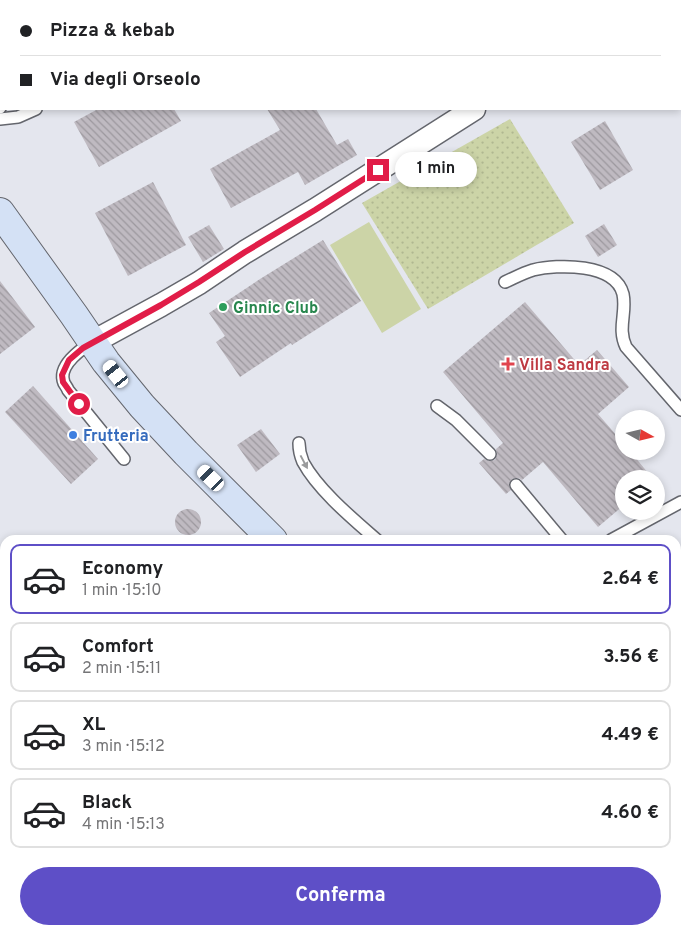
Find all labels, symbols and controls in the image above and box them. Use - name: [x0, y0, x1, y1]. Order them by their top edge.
- text: Pizza & kebab: [50, 19, 175, 43]
- text: Via degli Orseolo: [50, 68, 201, 92]
- callout: 1 min: [396, 152, 478, 188]
- route end: [367, 159, 389, 181]
- text: 1 min: [417, 159, 455, 179]
- place label: Ginnic Club: [233, 299, 318, 319]
- marker: Ginnic Club: [217, 301, 229, 313]
- place label: Villa Sandra: [519, 356, 610, 376]
- marker: Villa Sandra: [501, 357, 515, 371]
- car: [100, 358, 131, 390]
- route start: [68, 393, 90, 415]
- north arrow: [615, 410, 665, 460]
- map controls: [615, 410, 665, 520]
- place label: Frutteria: [83, 427, 149, 447]
- marker: Frutteria: [67, 429, 79, 441]
- one-way arrow: [300, 454, 308, 469]
- car: [194, 462, 227, 494]
- button: layers: [615, 470, 665, 520]
- icon: car: [22, 557, 67, 602]
- text: Economy: [82, 557, 163, 581]
- text: 2.64 €: [602, 567, 659, 591]
- text: 1 min · 15:10: [82, 581, 162, 601]
- icon: car: [22, 635, 67, 680]
- text: Comfort: [82, 635, 154, 659]
- text: 3.56 €: [603, 645, 659, 669]
- text: 2 min · 15:11: [82, 659, 161, 679]
- icon: car: [22, 713, 67, 758]
- text: XL: [82, 713, 105, 737]
- text: 4.49 €: [601, 723, 659, 747]
- text: 3 min · 15:12: [82, 737, 165, 757]
- icon: car: [22, 791, 67, 836]
- text: Black: [82, 791, 132, 815]
- text: 4.60 €: [601, 801, 659, 825]
- text: 4 min · 15:13: [82, 815, 165, 835]
- button: Conferma: [20, 867, 661, 925]

